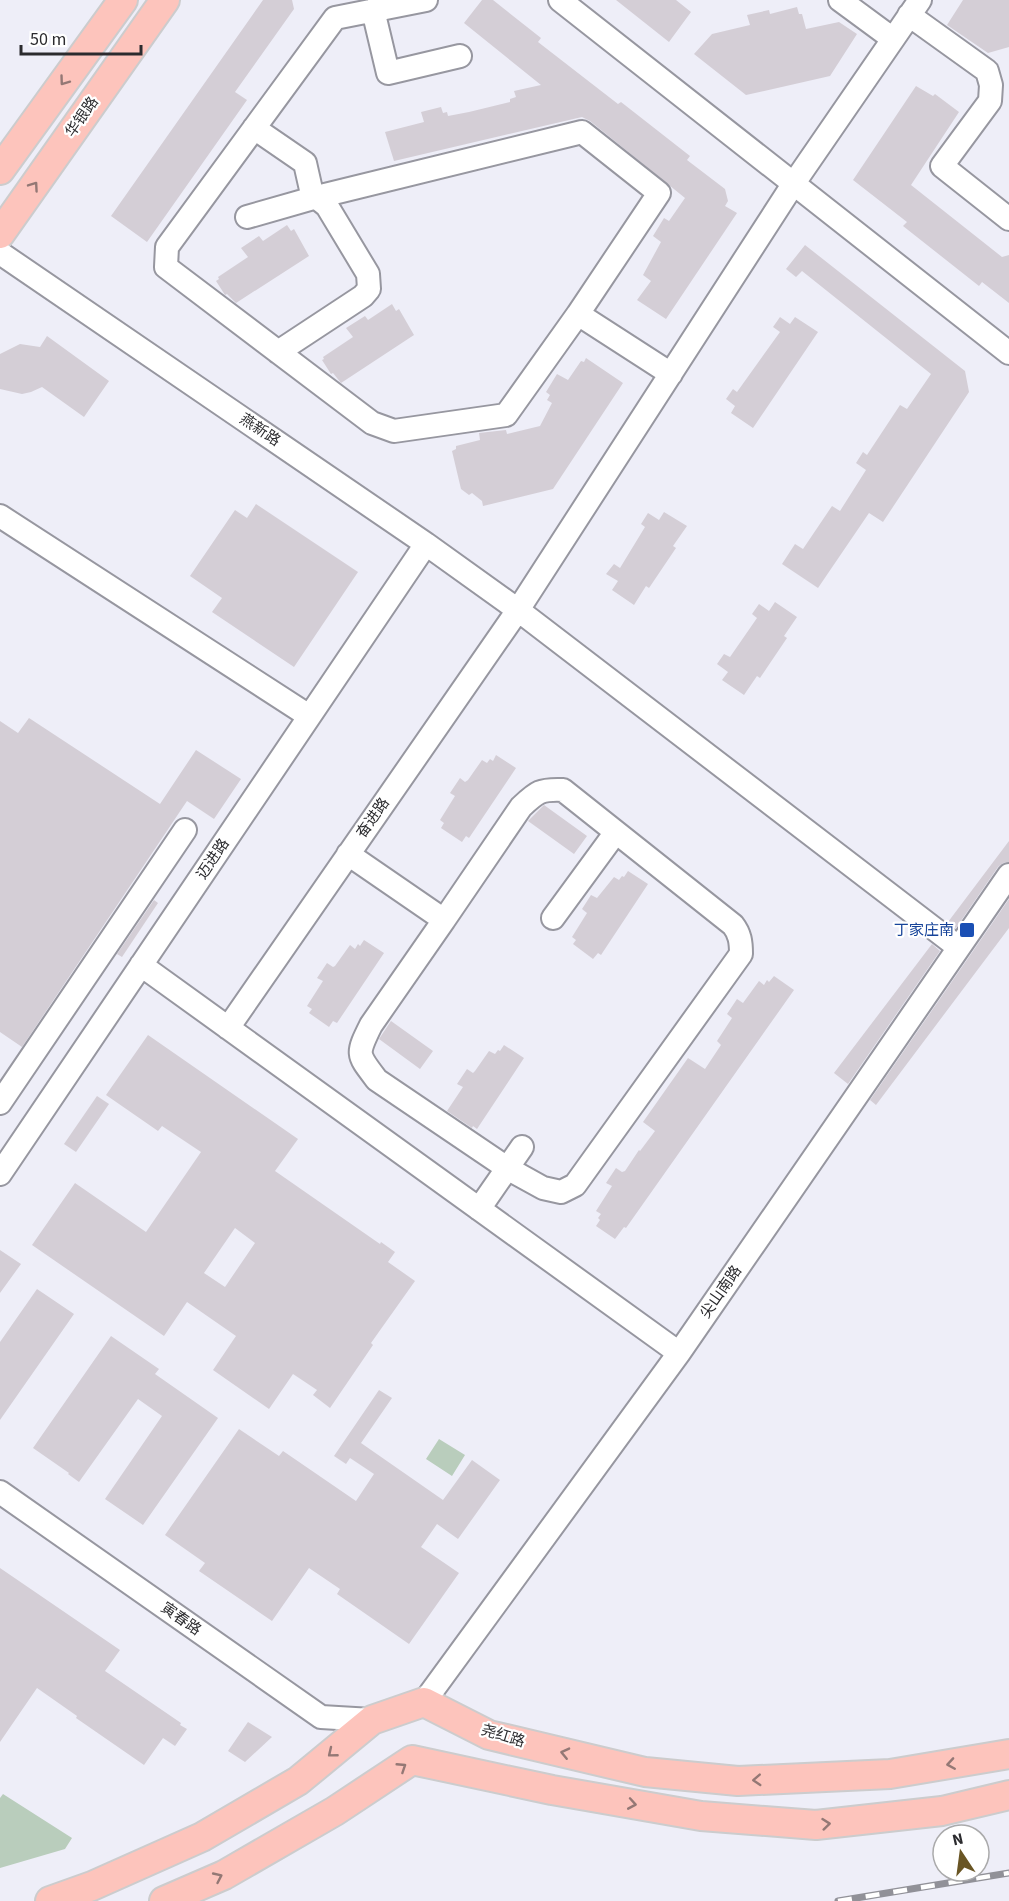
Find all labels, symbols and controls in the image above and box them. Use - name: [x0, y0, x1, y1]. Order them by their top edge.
- scale bar: [21, 18, 141, 56]
- text: 50 m: [30, 27, 66, 52]
- one-way arrow: [60, 75, 71, 86]
- street label: 华银路: [60, 93, 104, 141]
- one-way arrow: [27, 182, 38, 193]
- street label: 燕新路: [235, 409, 285, 451]
- street label: 奋进路: [351, 794, 395, 842]
- street label: 迈进路: [192, 834, 234, 884]
- place label: 丁家庄南: [894, 920, 954, 941]
- marker: 丁家庄南: [958, 921, 976, 939]
- street label: 尖山南路: [695, 1261, 747, 1323]
- street label: 寅春路: [157, 1597, 205, 1641]
- street label: 尧红路: [478, 1719, 528, 1753]
- one-way arrow: [327, 1746, 338, 1757]
- one-way arrow: [560, 1747, 570, 1760]
- one-way arrow: [947, 1757, 957, 1770]
- one-way arrow: [395, 1763, 406, 1774]
- one-way arrow: [753, 1774, 762, 1787]
- one-way arrow: [628, 1798, 637, 1810]
- one-way arrow: [821, 1818, 831, 1831]
- north arrow: [931, 1823, 991, 1883]
- text: N: [950, 1827, 966, 1851]
- one-way arrow: [211, 1873, 222, 1885]

